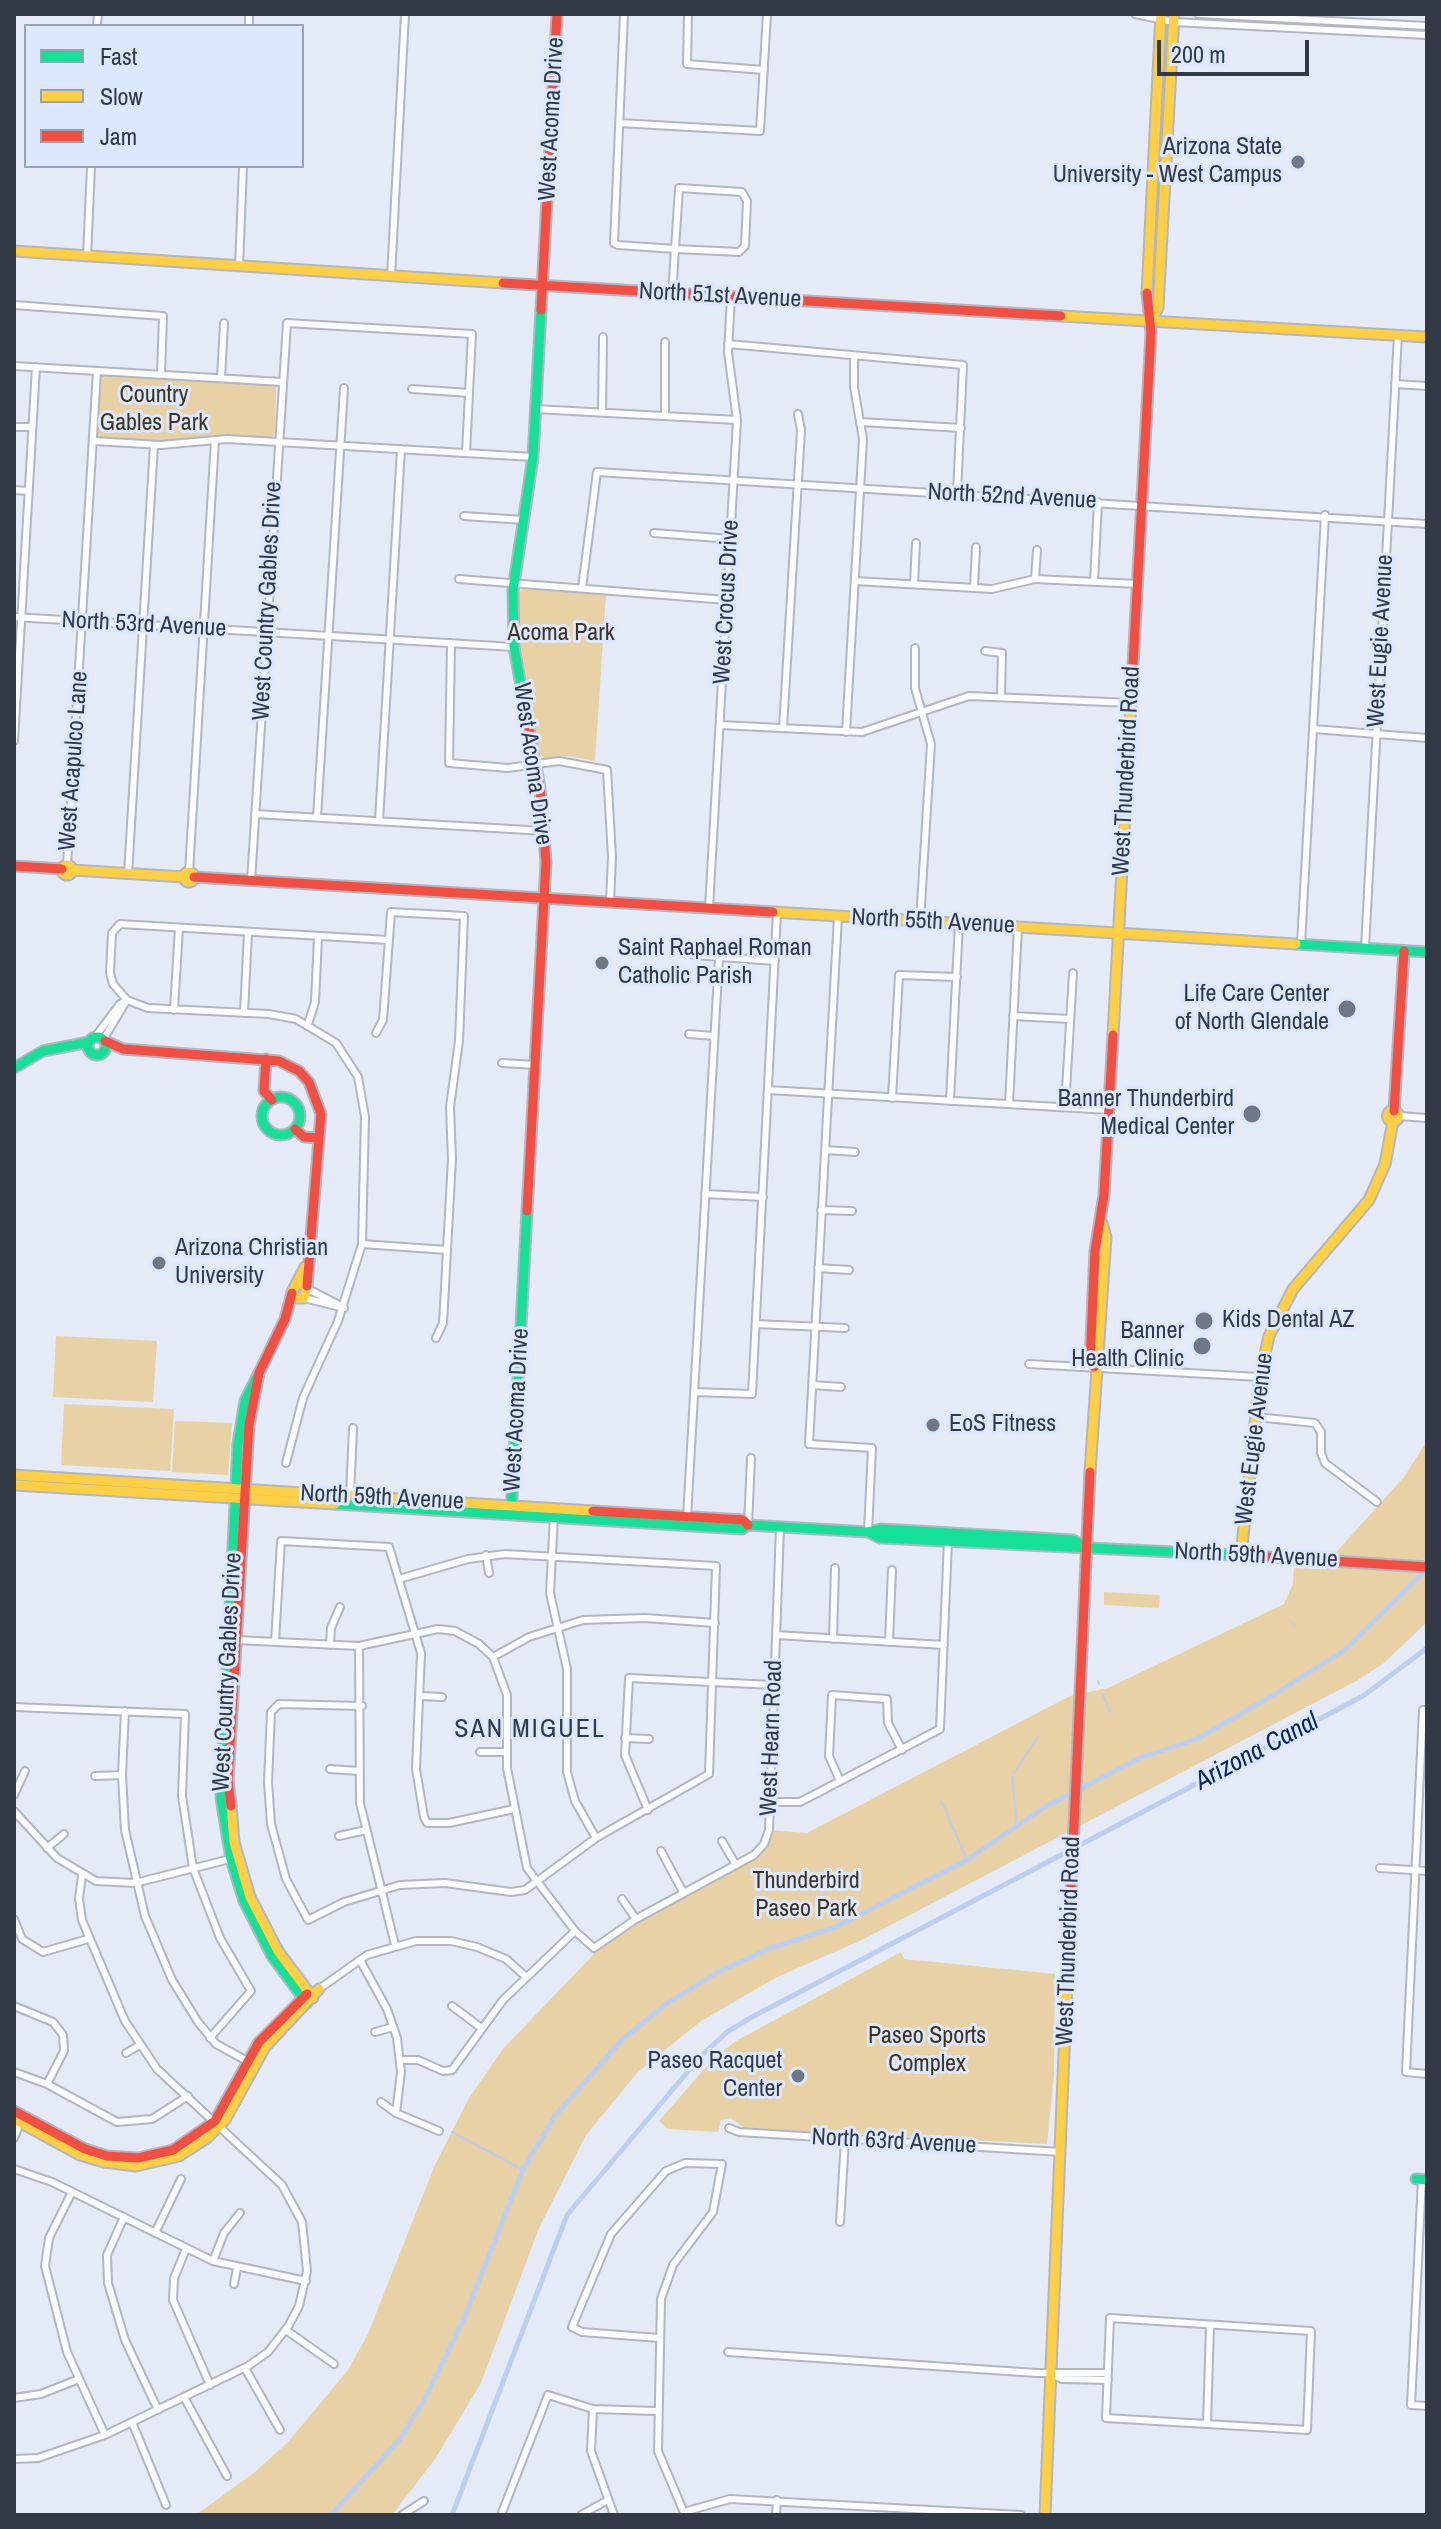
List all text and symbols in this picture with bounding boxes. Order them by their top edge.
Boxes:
legend [24,24,304,168]
scale bar [1161,24,1313,74]
street label: West Acoma Drive [533,37,571,201]
text: 200 m [1171,38,1226,70]
text: Fast [100,40,137,72]
text: Slow [100,80,143,112]
text: Jam [100,120,137,152]
place label: Arizona State University - West Campus [1053,134,1282,190]
marker: Arizona State University - West Campus [1289,153,1307,171]
street label: North 51st Avenue [638,277,802,315]
park label: Country Gables Park [100,382,208,438]
street label: North 52nd Avenue [927,478,1097,516]
street label: West Country Gables Drive [247,481,289,721]
street label: West Crocus Drive [708,519,746,685]
street label: West Eugie Avenue [1362,554,1400,728]
street label: North 53rd Avenue [61,606,227,644]
park label: Acoma Park [507,620,615,648]
street label: West Thunderbird Road [1107,666,1147,876]
street label: West Acapulco Lane [53,670,95,852]
street label: West Acoma Drive [506,681,558,847]
street label: North 55th Avenue [850,903,1016,941]
place label: Saint Raphael Roman Catholic Parish [618,935,812,991]
marker: Saint Raphael Roman Catholic Parish [593,954,611,972]
place label: Life Care Center of North Glendale [1175,981,1329,1037]
marker: Life Care Center of North Glendale [1336,998,1358,1020]
place label: Banner Thunderbird Medical Center [1058,1086,1234,1142]
marker: Banner Thunderbird Medical Center [1241,1103,1263,1125]
place label: Arizona Christian University [175,1235,328,1291]
marker: Arizona Christian University [150,1254,168,1272]
place label: Kids Dental AZ [1222,1307,1354,1335]
marker: Kids Dental AZ [1193,1310,1215,1332]
place label: Banner Health Clinic [1071,1318,1184,1374]
street label: West Acoma Drive [498,1328,536,1492]
marker: Banner Health Clinic [1191,1335,1213,1357]
street label: West Eugie Avenue [1230,1351,1280,1527]
place label: EoS Fitness [949,1411,1056,1439]
marker: EoS Fitness [924,1416,942,1434]
street label: North 59th Avenue [299,1479,465,1517]
street label: North 59th Avenue [1173,1537,1339,1575]
street label: West Country Gables Drive [207,1552,249,1792]
street label: West Hearn Road [755,1660,789,1816]
water label: Arizona Canal [1190,1707,1324,1797]
district label: SAN MIGUEL [454,1714,606,1746]
street label: West Thunderbird Road [1051,1836,1087,2046]
park label: Thunderbird Paseo Park [752,1868,860,1924]
park label: Paseo Sports Complex [868,2023,986,2079]
place label: Paseo Racquet Center [647,2048,782,2104]
marker: Paseo Racquet Center [789,2067,807,2085]
street label: North 63rd Avenue [811,2123,977,2161]

